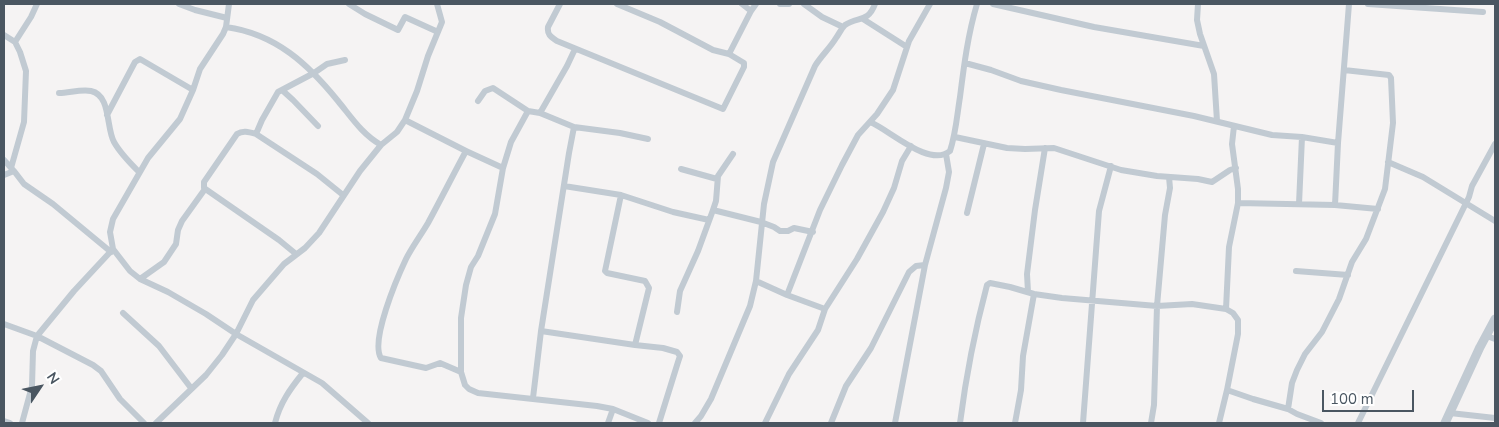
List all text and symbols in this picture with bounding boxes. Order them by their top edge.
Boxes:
north arrow [15,362,65,412]
text: N [42,369,64,388]
scale bar [1324,380,1416,412]
text: 100 m [1330,389,1374,409]

